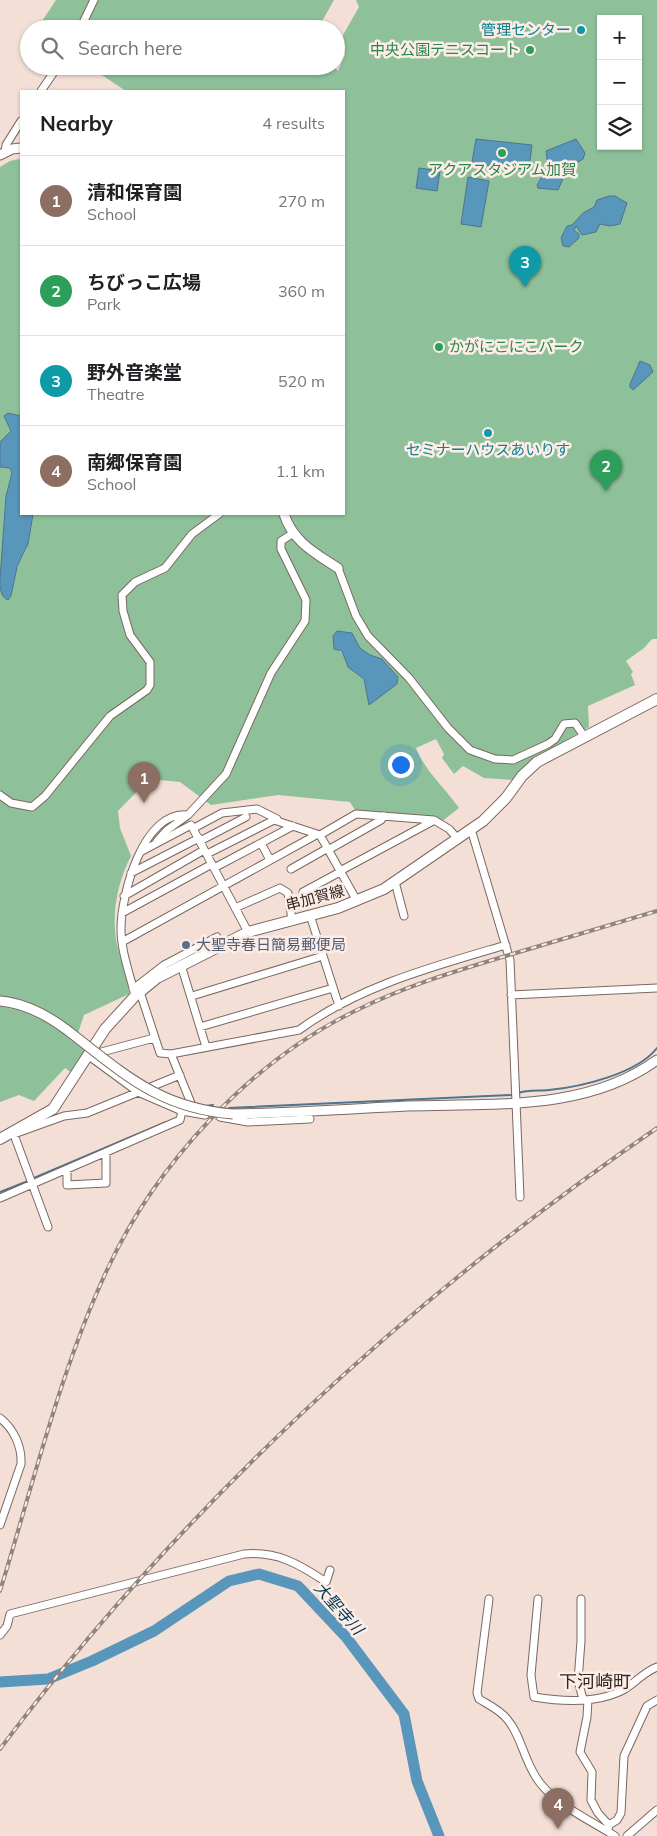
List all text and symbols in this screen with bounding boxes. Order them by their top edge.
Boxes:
map controls [597,15,642,150]
button: + [597,15,642,60]
search box [20,20,345,75]
place label: 管理センター [481,20,571,39]
marker: 管理センター [575,24,587,36]
icon: search [38,34,66,62]
text: Search here [78,36,182,60]
place label: 中央公園テニスコート [370,40,520,59]
marker: 中央公園テニスコート [524,44,536,56]
button: − [597,60,642,105]
button: layers [597,105,642,150]
text: Nearby [40,110,113,136]
text: 4 results [262,113,325,133]
marker: アクアスタジアム加賀 [496,147,508,159]
place label: アクアスタジアム加賀 [428,160,576,179]
text: 清和保育園 [87,180,182,204]
text: 1 [51,191,61,211]
text: 270 m [278,191,325,211]
text: School [87,204,136,224]
pin: 3 [509,246,541,287]
text: ちびっこ広場 [87,270,201,294]
text: 2 [51,281,61,301]
text: 360 m [278,281,325,301]
text: Park [87,294,121,314]
place label: かがにこにこパーク [449,337,583,356]
marker: かがにこにこパーク [433,341,445,353]
text: 野外音楽堂 [87,360,182,384]
text: 3 [51,371,61,391]
text: 520 m [278,371,325,391]
text: Theatre [87,384,144,404]
marker: セミナーハウスあいりす [482,427,494,439]
place label: セミナーハウスあいりす [406,440,570,459]
text: 南郷保育園 [87,450,182,474]
pin: 2 [590,450,622,491]
text: 4 [51,461,61,481]
text: 1.1 km [276,461,325,481]
text: School [87,474,136,494]
your location [388,752,414,778]
pin: 1 [128,762,160,803]
street label: 串加賀線 [283,881,346,914]
place label: 大聖寺春日簡易郵便局 [196,935,346,954]
marker: 大聖寺春日簡易郵便局 [180,939,192,951]
water label: 大聖寺川 [310,1578,369,1640]
district label: 下河崎町 [559,1670,631,1693]
pin: 4 [542,1788,574,1829]

